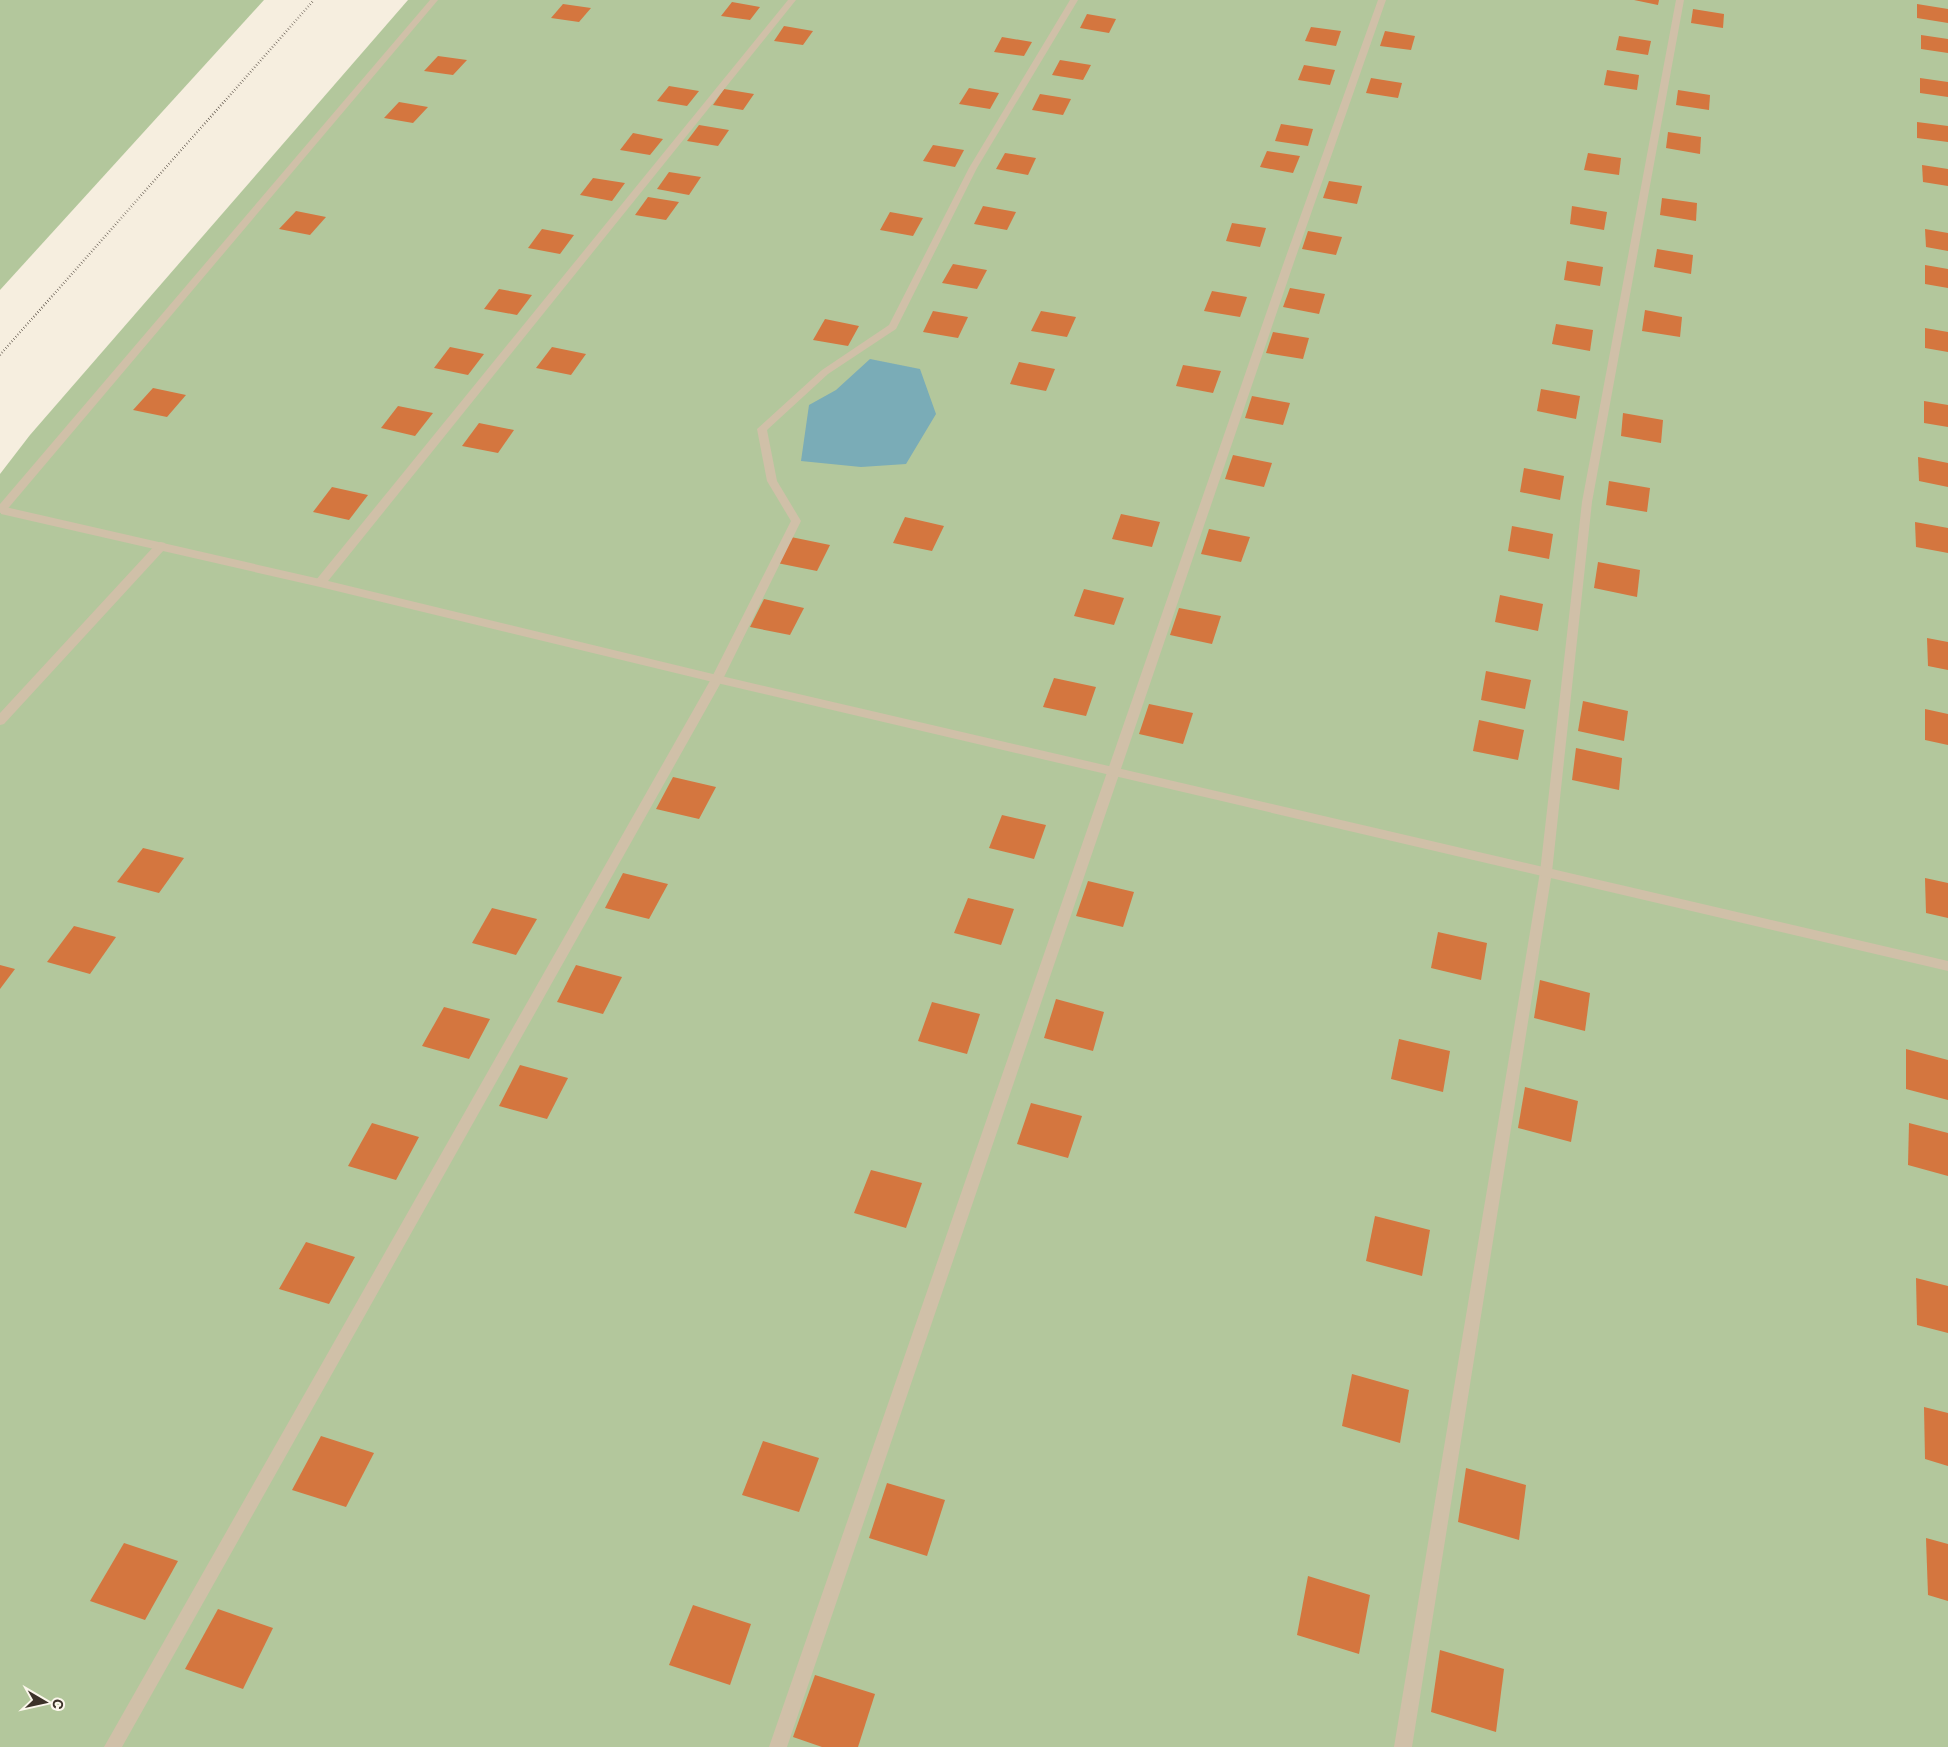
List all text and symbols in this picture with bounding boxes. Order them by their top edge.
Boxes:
north arrow [20,1677,70,1727]
text: С [49,1698,68,1711]

